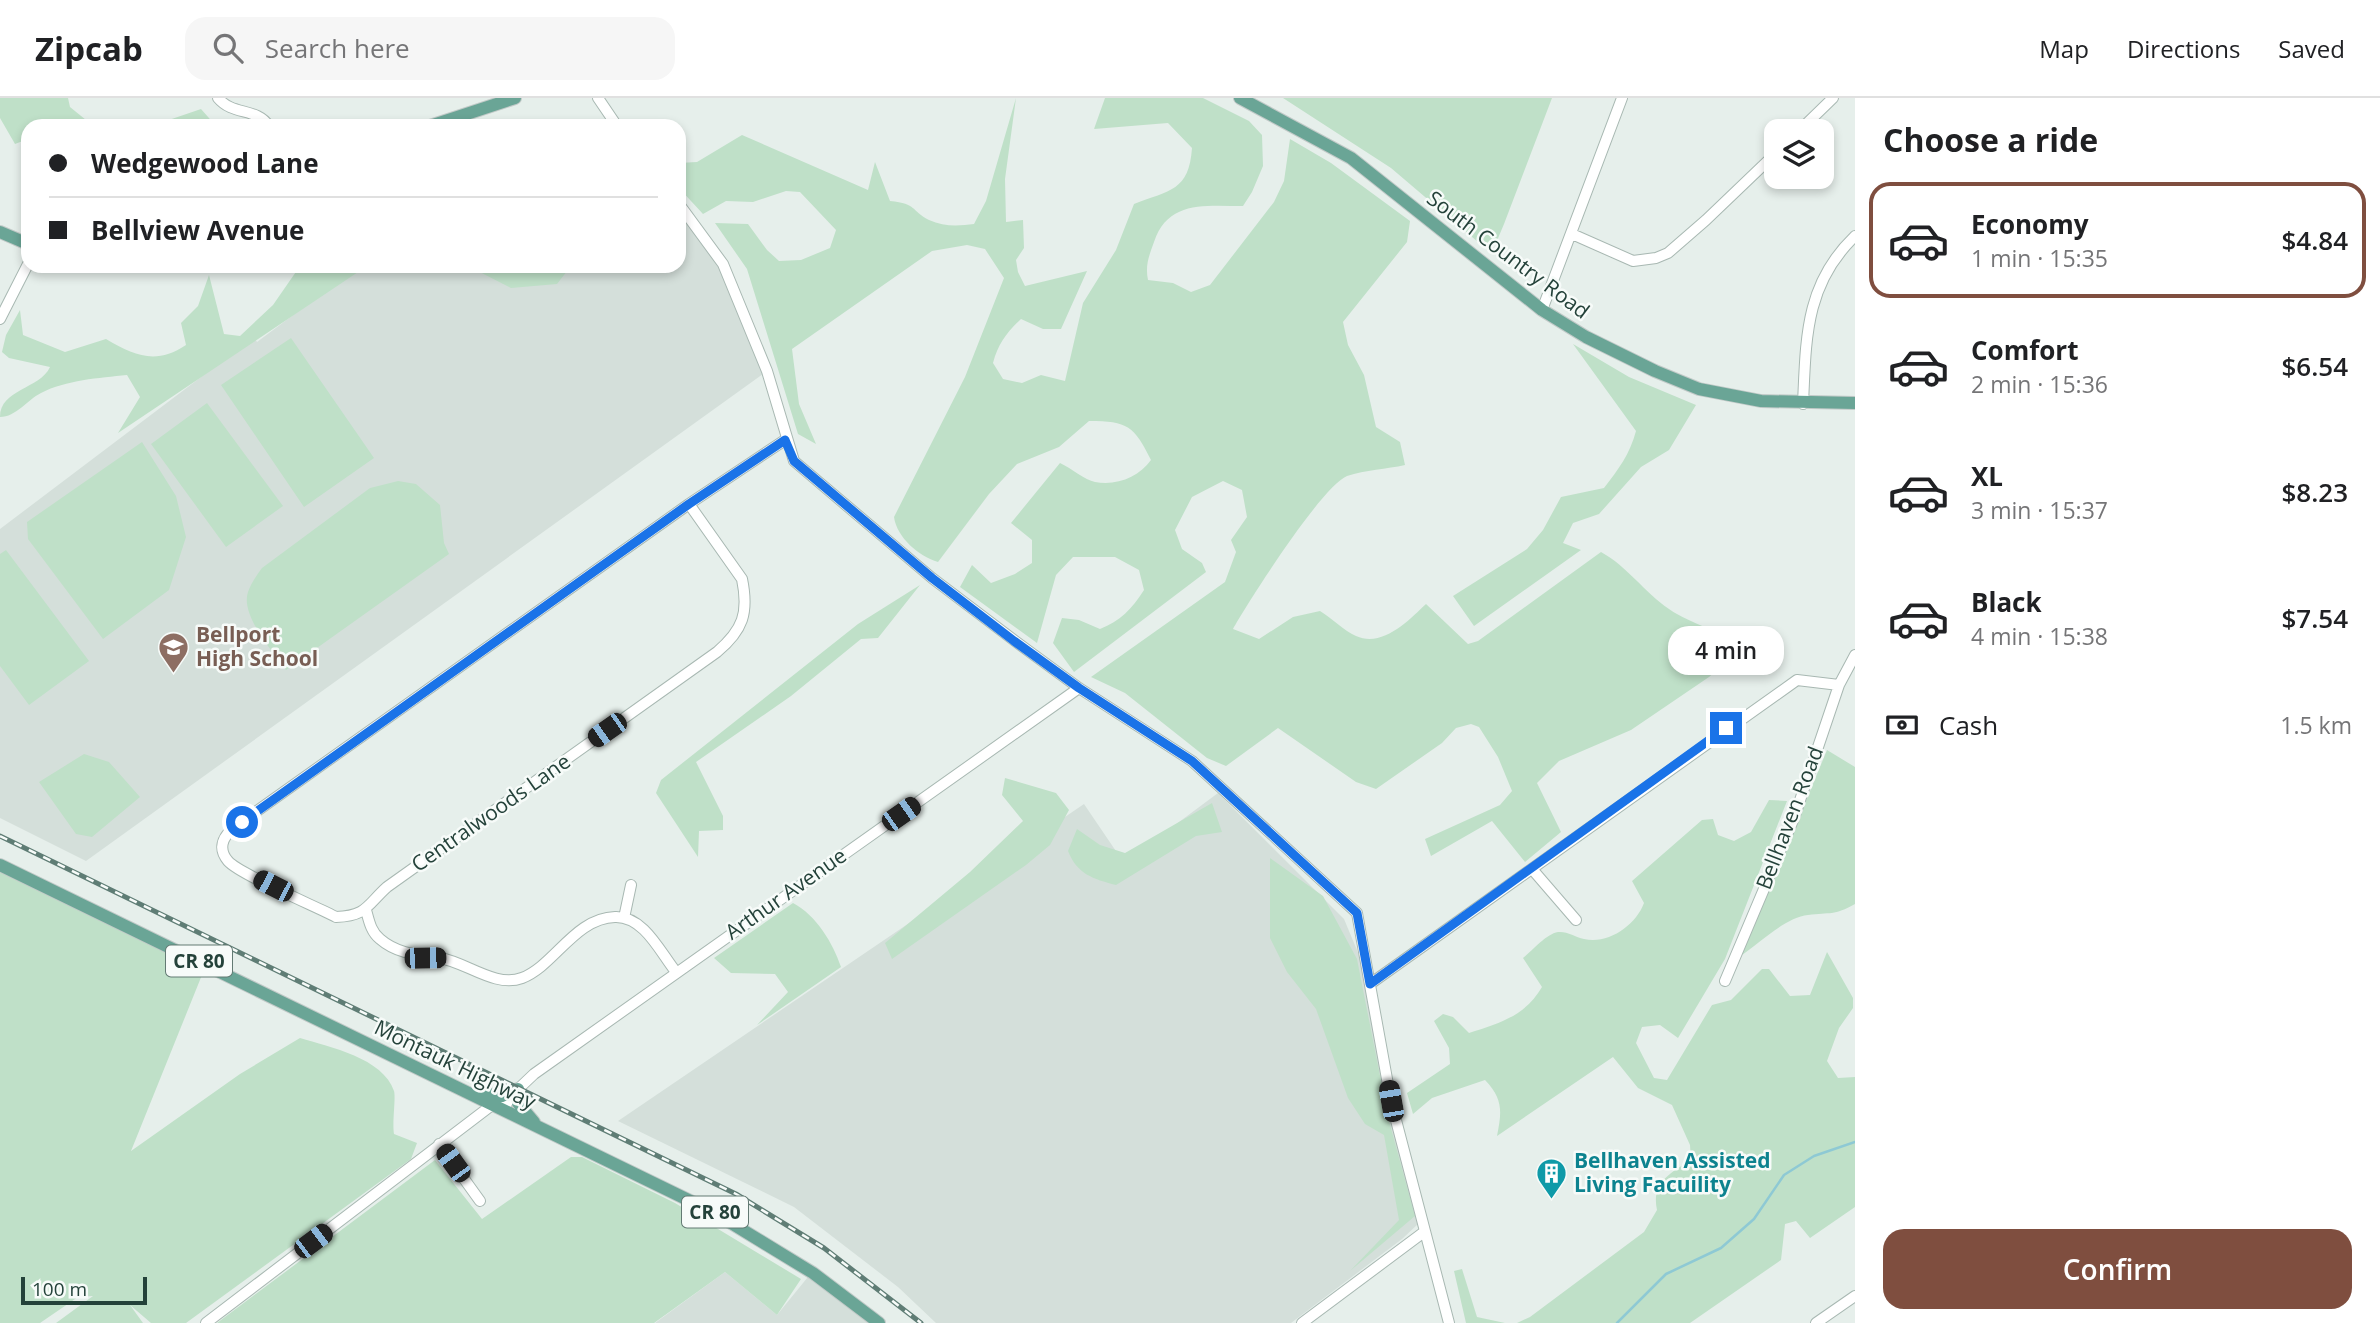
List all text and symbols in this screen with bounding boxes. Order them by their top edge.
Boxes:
search box [185,17,675,80]
text: Zipcab [35,26,143,71]
icon: search [209,29,247,67]
text: Search here [265,30,410,66]
text: Map [2039,32,2089,65]
text: Directions [2127,32,2240,65]
text: Saved [2278,32,2345,65]
text: Choose a ride [1883,118,2098,161]
map controls [1764,119,1834,189]
button: layers [1764,119,1834,189]
text: Wedgewood Lane [91,145,319,181]
street label: South Country Road [1422,184,1596,325]
text: Economy [1971,206,2089,242]
icon: car [1887,209,1950,272]
text: Bellview Avenue [91,212,304,248]
text: $4.84 [2281,222,2348,258]
text: 1 min · 15:35 [1971,242,2108,274]
text: Comfort [1971,332,2078,368]
icon: car [1887,335,1950,398]
text: $6.54 [2281,348,2348,384]
text: 2 min · 15:36 [1971,368,2108,400]
text: XL [1971,458,2003,494]
icon: car [1887,461,1950,524]
text: $8.23 [2281,474,2348,510]
text: 3 min · 15:37 [1971,494,2108,526]
text: Black [1971,584,2042,620]
icon: car [1887,587,1950,650]
text: $7.54 [2281,600,2348,636]
place label: Bellport High School [196,620,318,672]
text: 4 min · 15:38 [1971,620,2108,652]
callout: 4 min [1668,626,1784,676]
school or university icon: Bellport High School [156,630,190,674]
text: 4 min [1695,634,1757,666]
icon: cash [1883,706,1921,744]
text: Cash [1939,707,1998,743]
car [584,709,631,751]
text: 1.5 km [2280,709,2352,741]
route end [1710,712,1742,744]
street label: Bellhaven Road [1749,742,1829,893]
street label: Centralwoods Lane [405,747,575,878]
car [878,793,925,835]
route start [226,806,258,838]
street label: Arthur Avenue [719,841,852,945]
car [250,867,297,905]
road number: CR 80 [166,946,232,976]
car [404,947,447,969]
street label: Montauk Highway [370,1013,541,1116]
car [1378,1078,1405,1124]
car [433,1140,474,1186]
place label: Bellhaven Assisted Living Facuility [1574,1146,1770,1198]
building icon: Bellhaven Assisted Living Facuility [1534,1156,1568,1200]
road number: CR 80 [682,1196,748,1228]
car [290,1220,337,1262]
button: Confirm [1883,1229,2352,1309]
scale bar [21,1274,147,1306]
text: 100 m [32,1276,87,1302]

